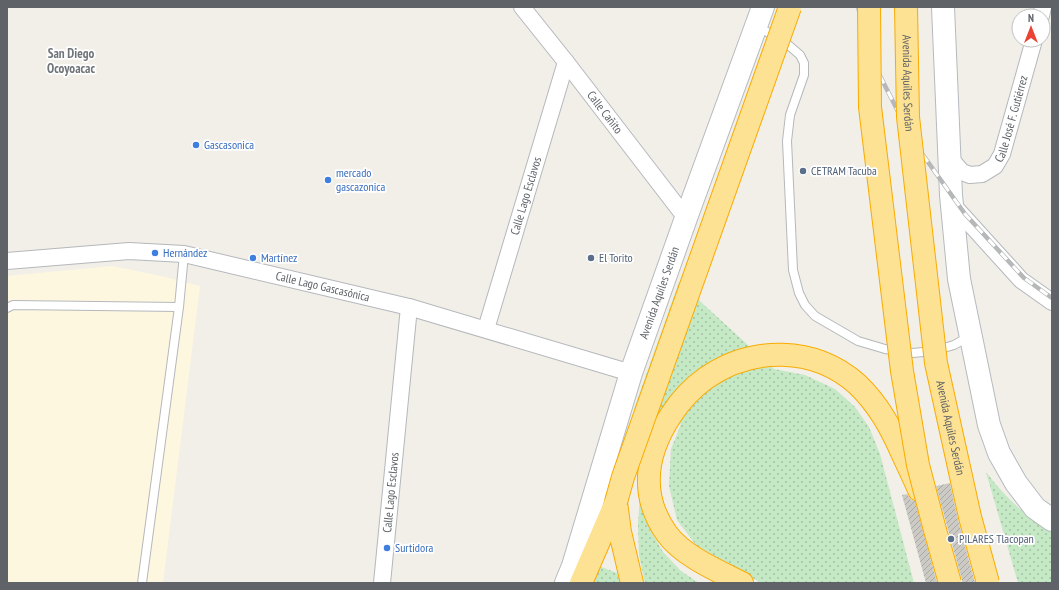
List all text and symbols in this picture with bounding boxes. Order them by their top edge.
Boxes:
north arrow [1011,8,1051,48]
text: N [1028,11,1034,25]
street label: Avenida Aquiles Serdán [900,34,918,132]
district label: San Diego Ocoyoacac [47,45,95,77]
street label: Calle José F. Gutiérrez [991,74,1031,165]
street label: Calle Cañito [584,88,626,136]
place label: Gascasonica [204,137,254,152]
marker: Gascasonica [191,140,201,150]
street label: Calle Lago Esclavos [507,155,544,237]
place label: CETRAM Tacuba [811,163,877,178]
place label: mercado gascazonica [336,165,386,194]
marker: CETRAM Tacuba [798,166,808,176]
marker: mercado gascazonica [323,175,333,185]
place label: Hernández [163,245,207,260]
street label: Avenida Aquiles Serdán [636,245,682,341]
marker: Hernández [150,248,160,258]
place label: Martínez [261,250,297,265]
place label: El Torito [599,250,633,265]
marker: Martínez [248,253,258,263]
marker: El Torito [586,253,596,263]
street label: Calle Lago Gascasónica [274,268,371,305]
street label: Avenida Aquiles Serdán [933,379,969,477]
street label: Calle Lago Esclavos [379,451,402,533]
place label: PILARES Tlacopan [959,531,1034,546]
marker: PILARES Tlacopan [946,534,956,544]
place label: Surtidora [395,540,433,555]
marker: Surtidora [382,543,392,553]

